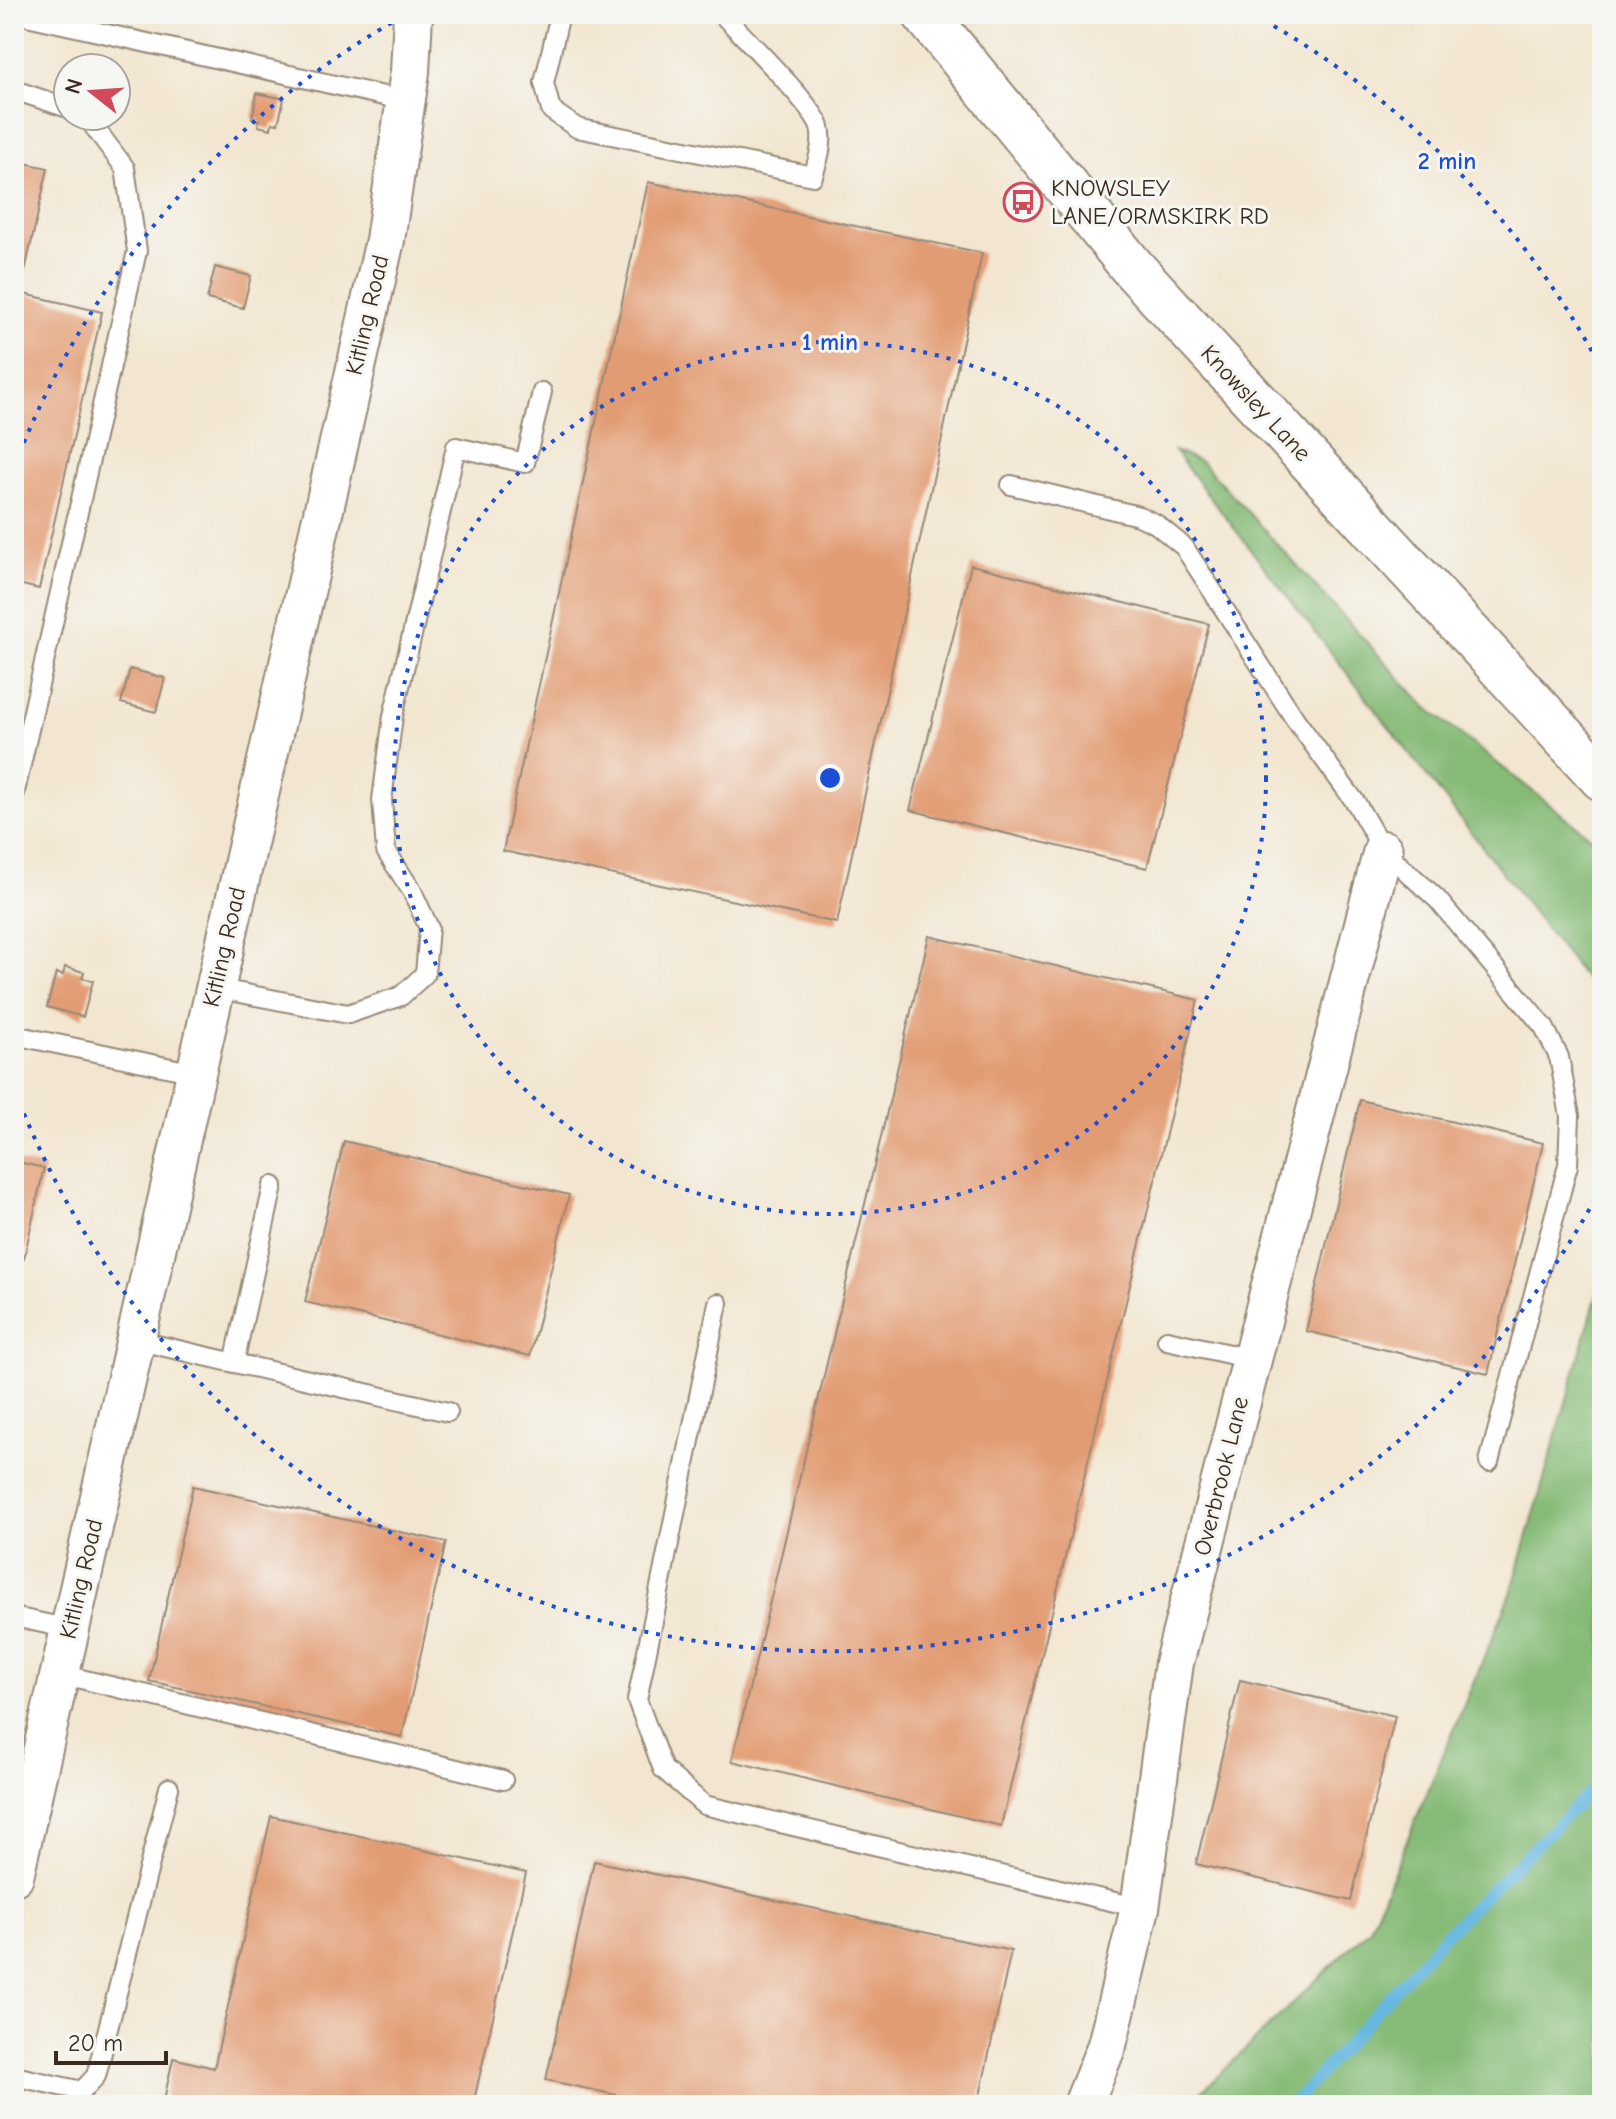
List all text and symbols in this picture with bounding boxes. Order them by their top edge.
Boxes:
north arrow [52,52,132,132]
text: N [59,76,88,97]
text: 2 min [1418,147,1476,175]
place label: KNOWSLEY LANE/ORMSKIRK RD [1051,174,1269,230]
bus stop icon: KNOWSLEY LANE/ORMSKIRK RD [1002,181,1044,223]
street label: Kitling Road [340,252,394,378]
text: 1 min [802,328,858,356]
street label: Knowsley Lane [1195,339,1317,467]
centre of rings [816,764,844,792]
street label: Kitling Road [197,884,251,1010]
street label: Overbrook Lane [1188,1394,1254,1558]
street label: Kitling Road [54,1516,108,1642]
scale bar [56,2015,166,2065]
text: 20 m [68,2029,123,2057]

